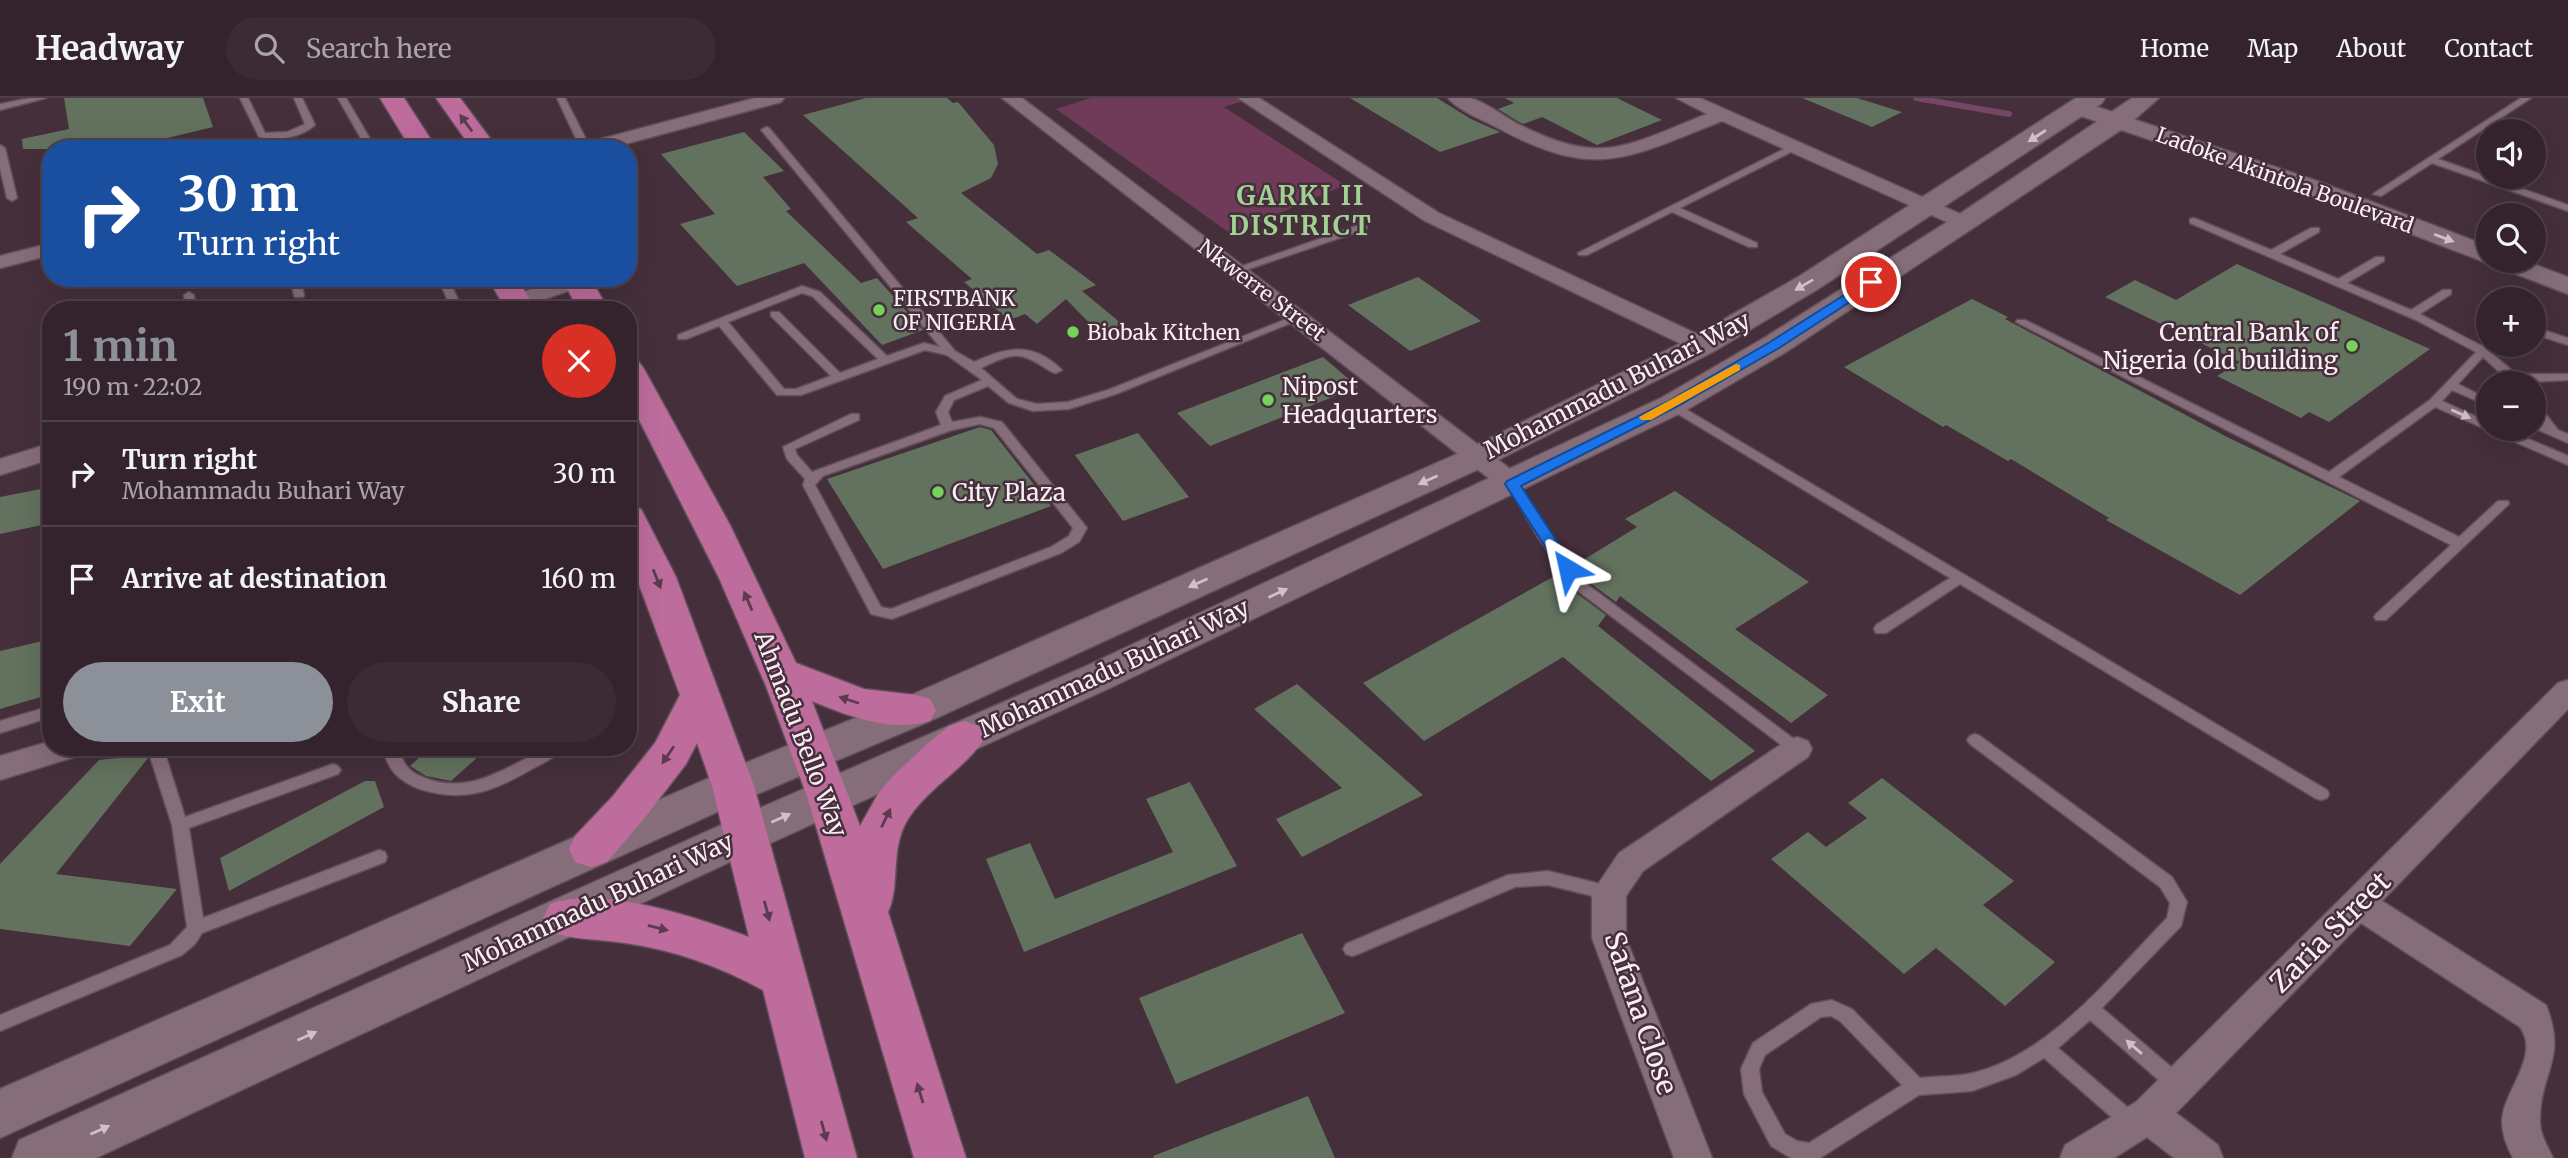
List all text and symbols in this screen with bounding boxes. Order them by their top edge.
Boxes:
search box [226,17,716,80]
text: Headway [35,28,184,69]
icon: search [250,29,288,67]
text: Search here [306,32,452,65]
text: Home [2140,33,2209,64]
text: Map [2247,33,2298,64]
text: About [2336,33,2406,64]
text: Contact [2444,33,2533,64]
one-way arrow [460,114,474,132]
map controls [2476,119,2546,441]
button: sound [2476,119,2546,189]
street label: Ladoke Akintola Boulevard [2153,121,2418,239]
one-way arrow [2027,129,2046,142]
text: 30 m [178,163,299,224]
icon: right [63,168,154,259]
district label: GARKI II DISTRICT [1229,179,1373,242]
button: search [2476,203,2546,273]
text: Turn right [178,224,340,264]
street label: Nkwerre Street [1193,233,1331,347]
one-way arrow [2434,233,2455,244]
pin [1841,252,1901,312]
icon: arrive [1852,263,1890,301]
one-way arrow [1794,279,1813,291]
place label: FIRSTBANK OF NIGERIA [893,285,1016,336]
button: + [2476,287,2546,357]
marker: FIRSTBANK OF NIGERIA [871,302,887,318]
street label: Mohammadu Buhari Way [1479,304,1755,466]
place label: Central Bank of Nigeria (old building [2103,317,2339,376]
place label: Biobak Kitchen [1087,319,1241,346]
text: 1 min [63,320,177,372]
button: close [542,324,616,398]
marker: Biobak Kitchen [1065,324,1081,340]
marker: Central Bank of Nigeria (old building [2344,338,2360,354]
place label: Nipost Headquarters [1282,371,1438,430]
button: − [2476,371,2546,441]
text: 190 m · 22:02 [63,372,202,401]
marker: Nipost Headquarters [1260,392,1276,408]
one-way arrow [2451,408,2471,420]
text: Turn right [122,443,257,476]
icon: right [63,455,101,493]
text: 30 m [553,457,616,490]
one-way arrow [1418,474,1438,486]
text: Mohammadu Buhari Way [122,476,405,505]
place label: City Plaza [952,477,1066,508]
marker: City Plaza [930,484,946,500]
position arrow [1531,532,1605,606]
icon: arrive [63,560,101,598]
text: Arrive at destination [122,562,387,595]
text: 160 m [541,562,616,595]
one-way arrow [651,569,662,590]
one-way arrow [1188,577,1208,589]
one-way arrow [1268,587,1289,598]
one-way arrow [742,590,753,611]
street label: Mohammadu Buhari Way [974,592,1254,744]
street label: Ahmadu Bello Way [747,626,855,841]
button: Exit [63,662,333,742]
button: Share [347,662,616,742]
one-way arrow [838,695,859,705]
one-way arrow [662,746,675,765]
one-way arrow [880,808,892,828]
one-way arrow [771,812,791,824]
street label: Mohammadu Buhari Way [458,826,738,978]
street label: Zaria Street [2262,864,2398,1000]
one-way arrow [762,901,772,922]
one-way arrow [647,923,669,934]
street label: Safana Close [1596,927,1686,1099]
one-way arrow [297,1030,317,1042]
one-way arrow [2125,1039,2143,1055]
one-way arrow [914,1082,924,1103]
one-way arrow [819,1120,830,1142]
one-way arrow [90,1124,110,1136]

